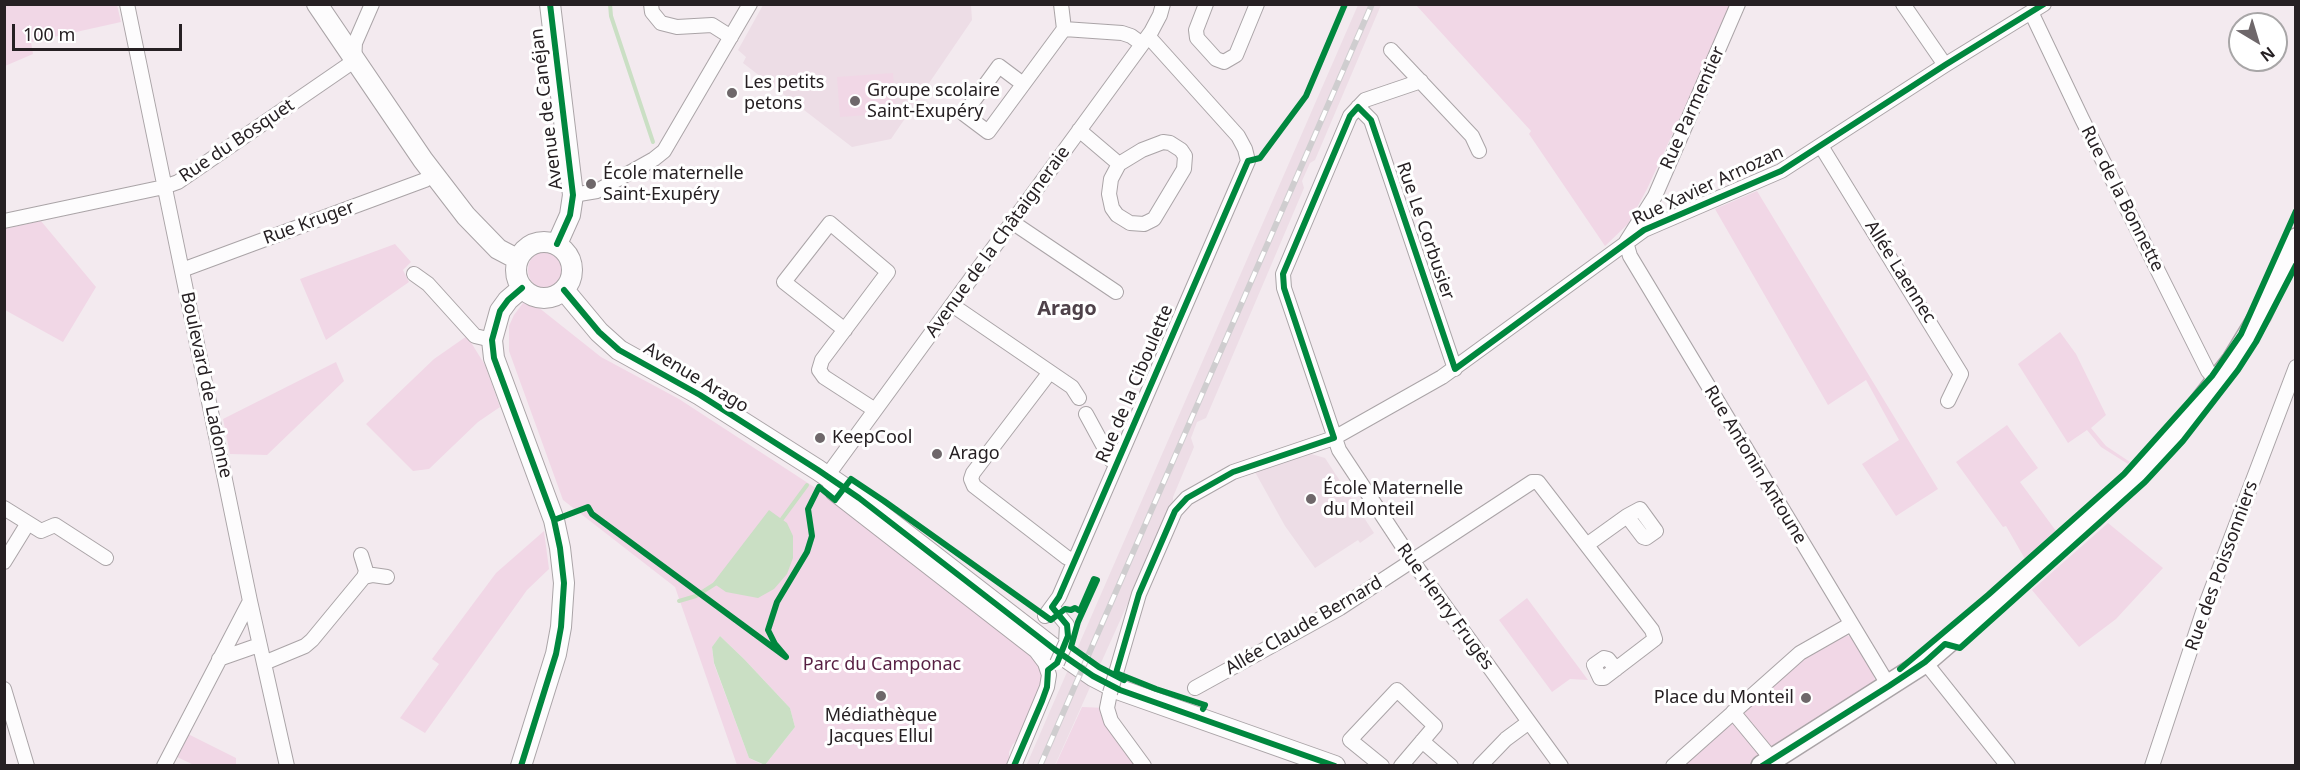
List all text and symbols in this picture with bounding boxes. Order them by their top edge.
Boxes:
scale bar [15,12,184,50]
north arrow [2228,12,2288,72]
text: 100 m [23,22,75,46]
street label: Avenue de Canéjan [526,27,568,191]
text: N [2256,42,2280,67]
street label: Rue Parmentier [1656,43,1730,173]
place label: Les petits petons [744,72,824,115]
place label: Groupe scolaire Saint-Exupéry [867,80,1000,122]
marker: Les petits petons [725,86,739,100]
marker: Groupe scolaire Saint-Exupéry [848,94,862,108]
street label: Rue du Bosquet [175,95,299,187]
street label: Rue de la Bonnette [2076,123,2168,275]
street label: Rue Xavier Arnozan [1629,141,1787,231]
street label: Avenue de la Châtaigneraie [921,142,1075,342]
street label: Rue Le Corbusier [1391,159,1459,303]
place label: École maternelle Saint-Exupéry [603,163,744,206]
marker: École maternelle Saint-Exupéry [584,177,598,191]
street label: Rue Kruger [260,197,358,249]
street label: Allée Laennec [1860,217,1940,327]
street label: Boulevard de Ladonne [176,290,236,480]
district label: Arago [1037,297,1097,321]
street label: Rue de la Ciboulette [1092,302,1178,466]
street label: Avenue Arago [640,338,752,418]
street label: Rue Antonin Antoune [1699,382,1811,548]
place label: KeepCool [832,427,912,449]
marker: KeepCool [813,431,827,445]
place label: Arago [949,443,1000,465]
marker: Arago [930,447,944,461]
place label: École Maternelle du Monteil [1323,478,1463,520]
street label: Rue des Poissonniers [2181,478,2263,654]
marker: École Maternelle du Monteil [1304,492,1318,506]
street label: Rue Henry Frugès [1392,540,1498,674]
street label: Allée Claude Bernard [1222,572,1386,680]
park label: Parc du Camponac [803,654,961,676]
place label: Place du Monteil [1654,687,1794,709]
marker: Médiathèque Jacques Ellul [874,689,888,703]
marker: Place du Monteil [1799,691,1813,705]
place label: Médiathèque Jacques Ellul [825,705,937,748]

